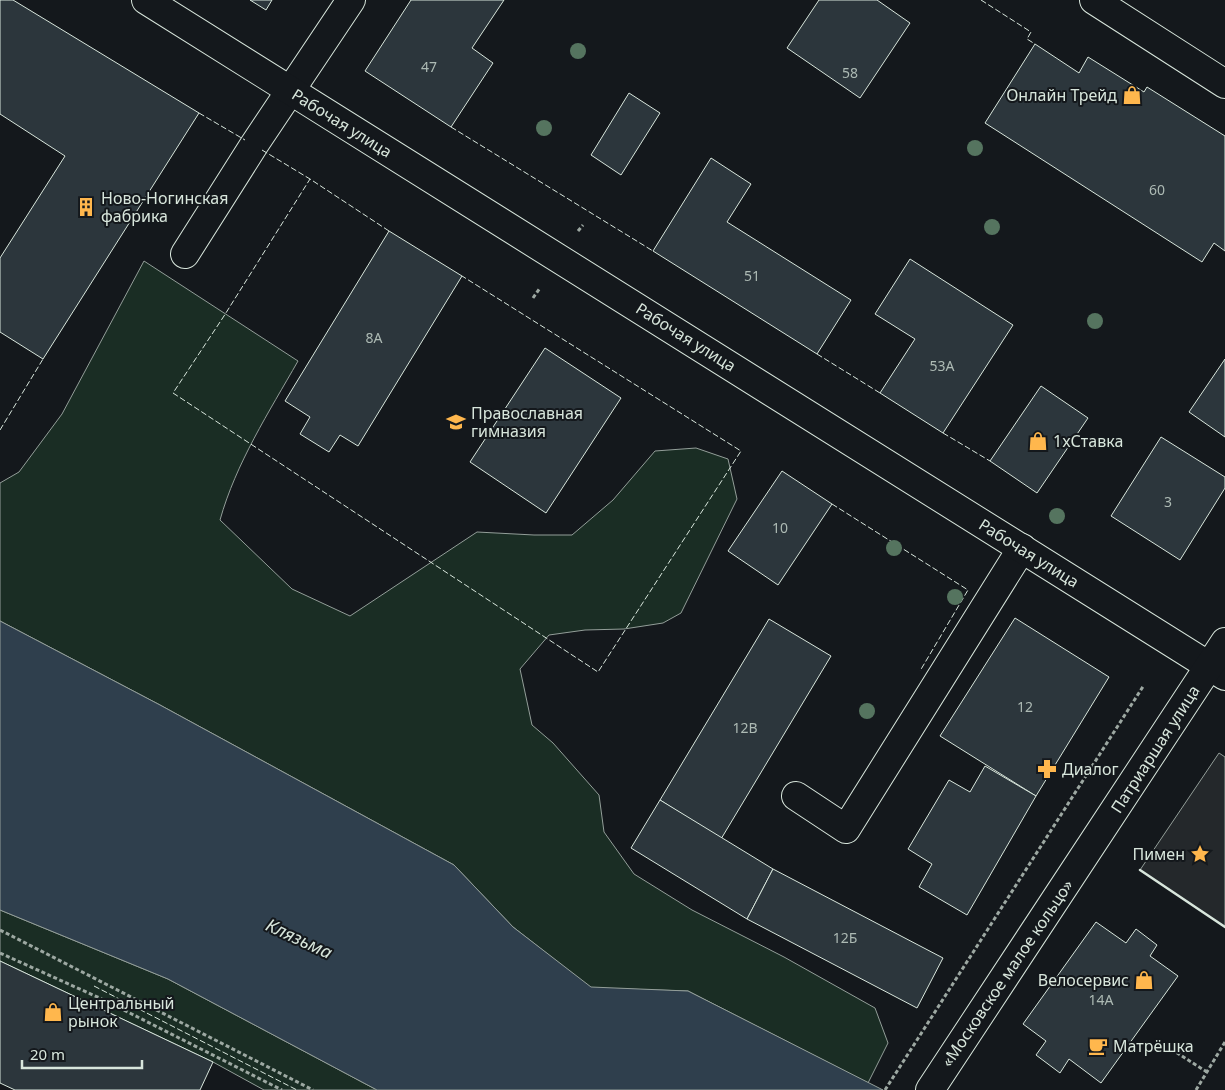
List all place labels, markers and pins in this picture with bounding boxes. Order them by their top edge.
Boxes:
place label: Онлайн Трейд [1006,84,1117,106]
shop icon: Онлайн Трейд [1121,84,1143,106]
place label: Ново-Ногинская фабрика [101,187,228,227]
building icon: Ново-Ногинская фабрика [75,196,97,218]
place label: Православная гимназия [471,402,583,442]
school or university icon: Православная гимназия [445,411,467,433]
shop icon: 1xСтавка [1027,430,1049,452]
place label: 1xСтавка [1053,430,1123,452]
pharmacy icon: Диалог [1036,758,1058,780]
place label: Диалог [1062,758,1118,780]
place label: Пимен [1132,843,1185,865]
place icon: Пимен [1189,843,1211,865]
place label: Велосервис [1038,969,1129,991]
shop icon: Велосервис [1133,969,1155,991]
place label: Центральный рынок [68,992,175,1032]
shop icon: Центральный рынок [42,1001,64,1023]
cafe icon: Матрёшка [1087,1035,1109,1057]
place label: Матрёшка [1113,1035,1194,1057]

